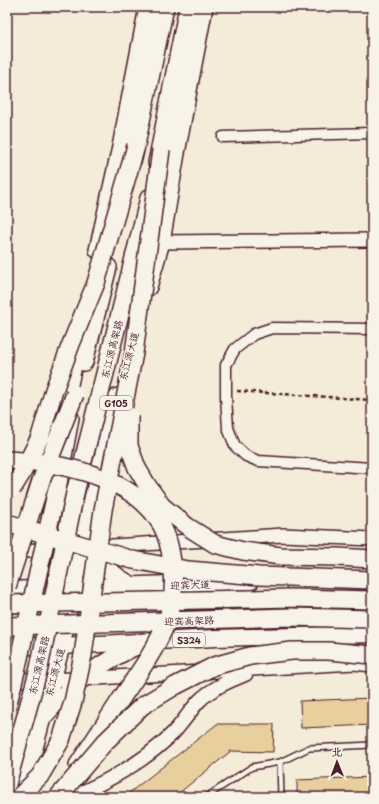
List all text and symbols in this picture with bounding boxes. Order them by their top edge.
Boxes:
street label: 东江源高架路 [96,318,126,380]
street label: 东江源大道 [114,330,142,382]
road number: G105 [100,396,132,410]
street label: 迎宾大道 [170,576,210,592]
street label: 迎宾高架路 [164,612,214,628]
road number: S324 [173,633,205,647]
street label: 东江源高架路 [24,634,52,696]
street label: 东江源大道 [40,646,68,698]
north arrow [317,742,357,782]
text: 北 [331,743,342,760]

